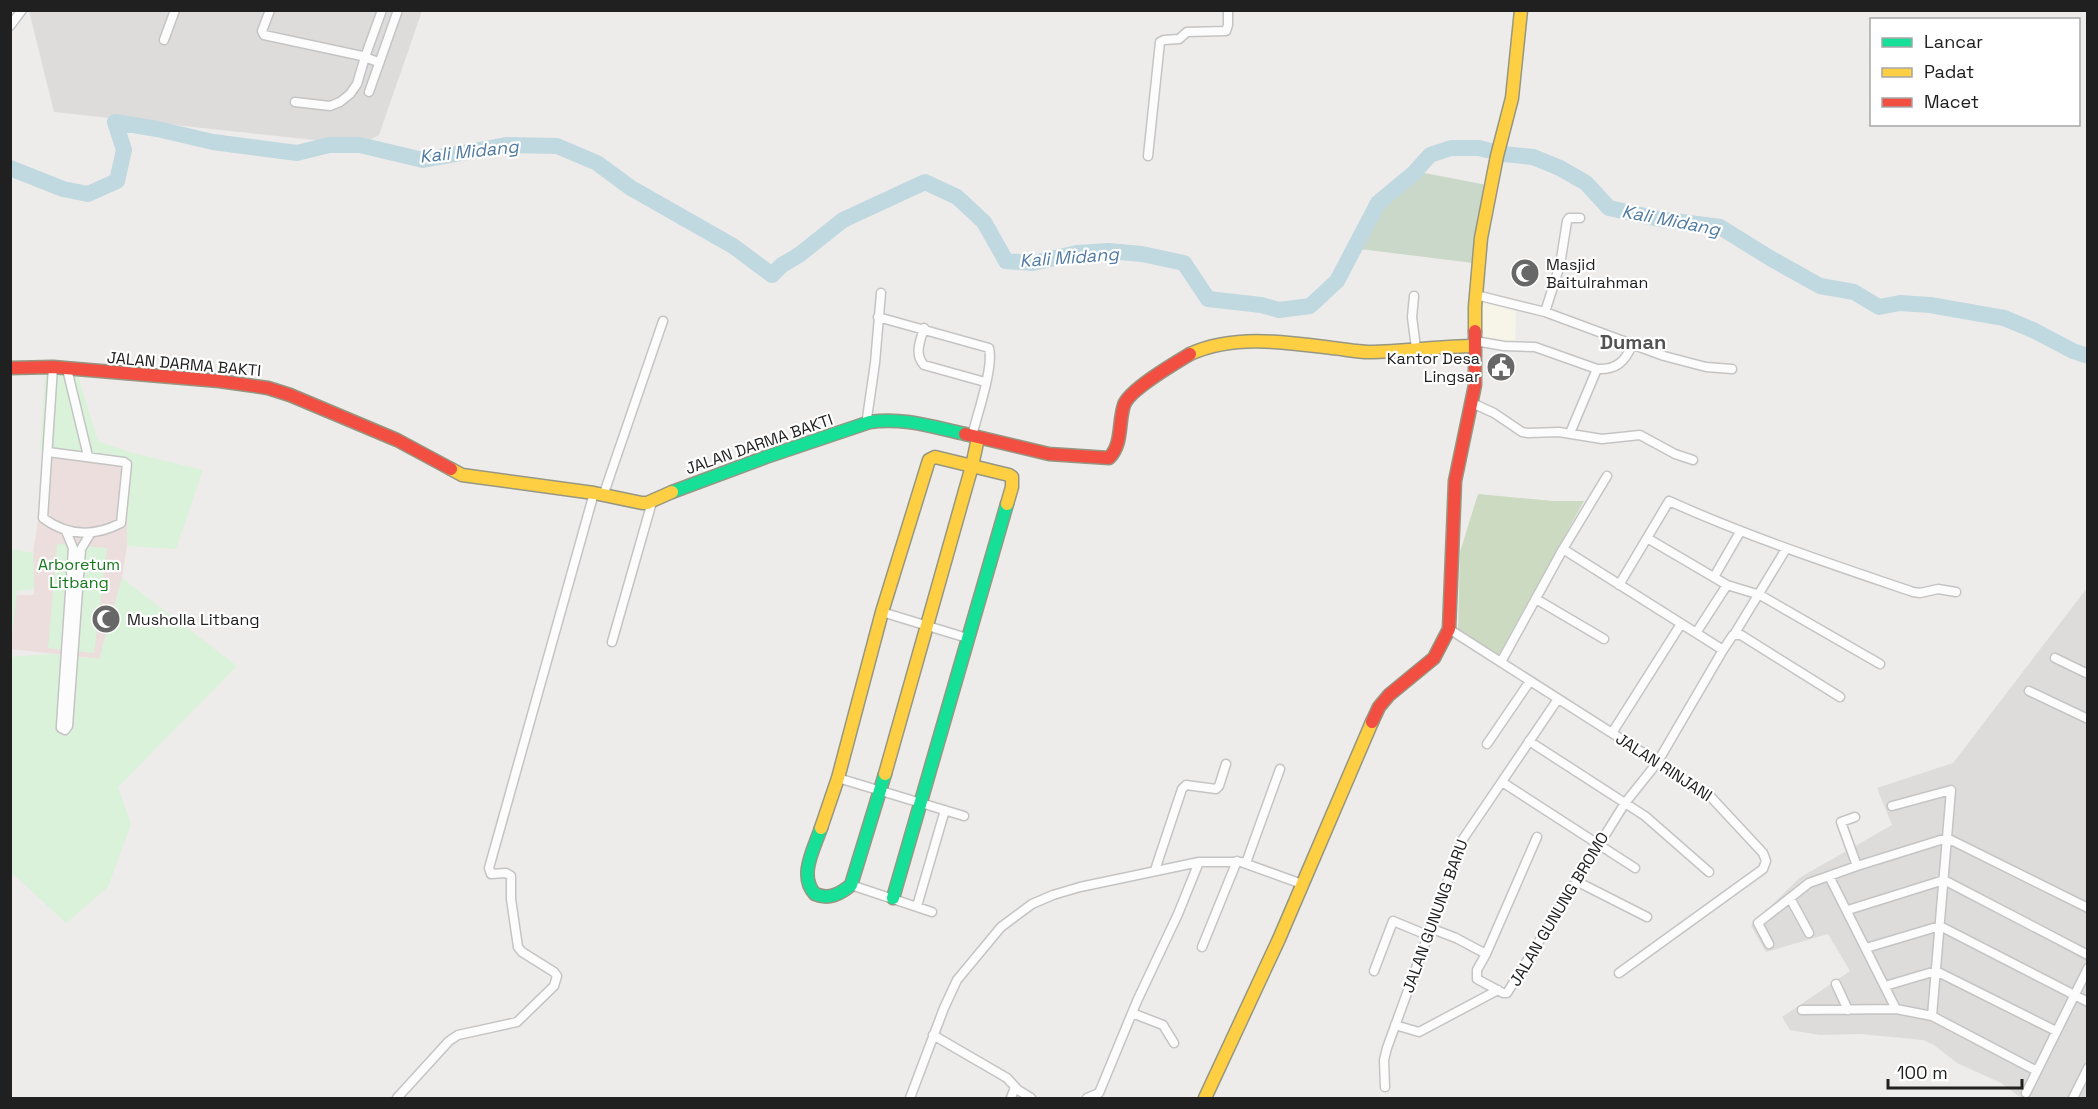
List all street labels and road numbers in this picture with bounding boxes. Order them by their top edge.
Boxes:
street label: JALAN DARMA BAKTI [106,347,262,381]
street label: JALAN DARMA BAKTI [682,409,836,479]
street label: JALAN RINJANI [1612,728,1716,806]
street label: JALAN GUNUNG BROMO [1505,828,1613,990]
street label: JALAN GUNUNG BARU [1397,836,1473,996]

